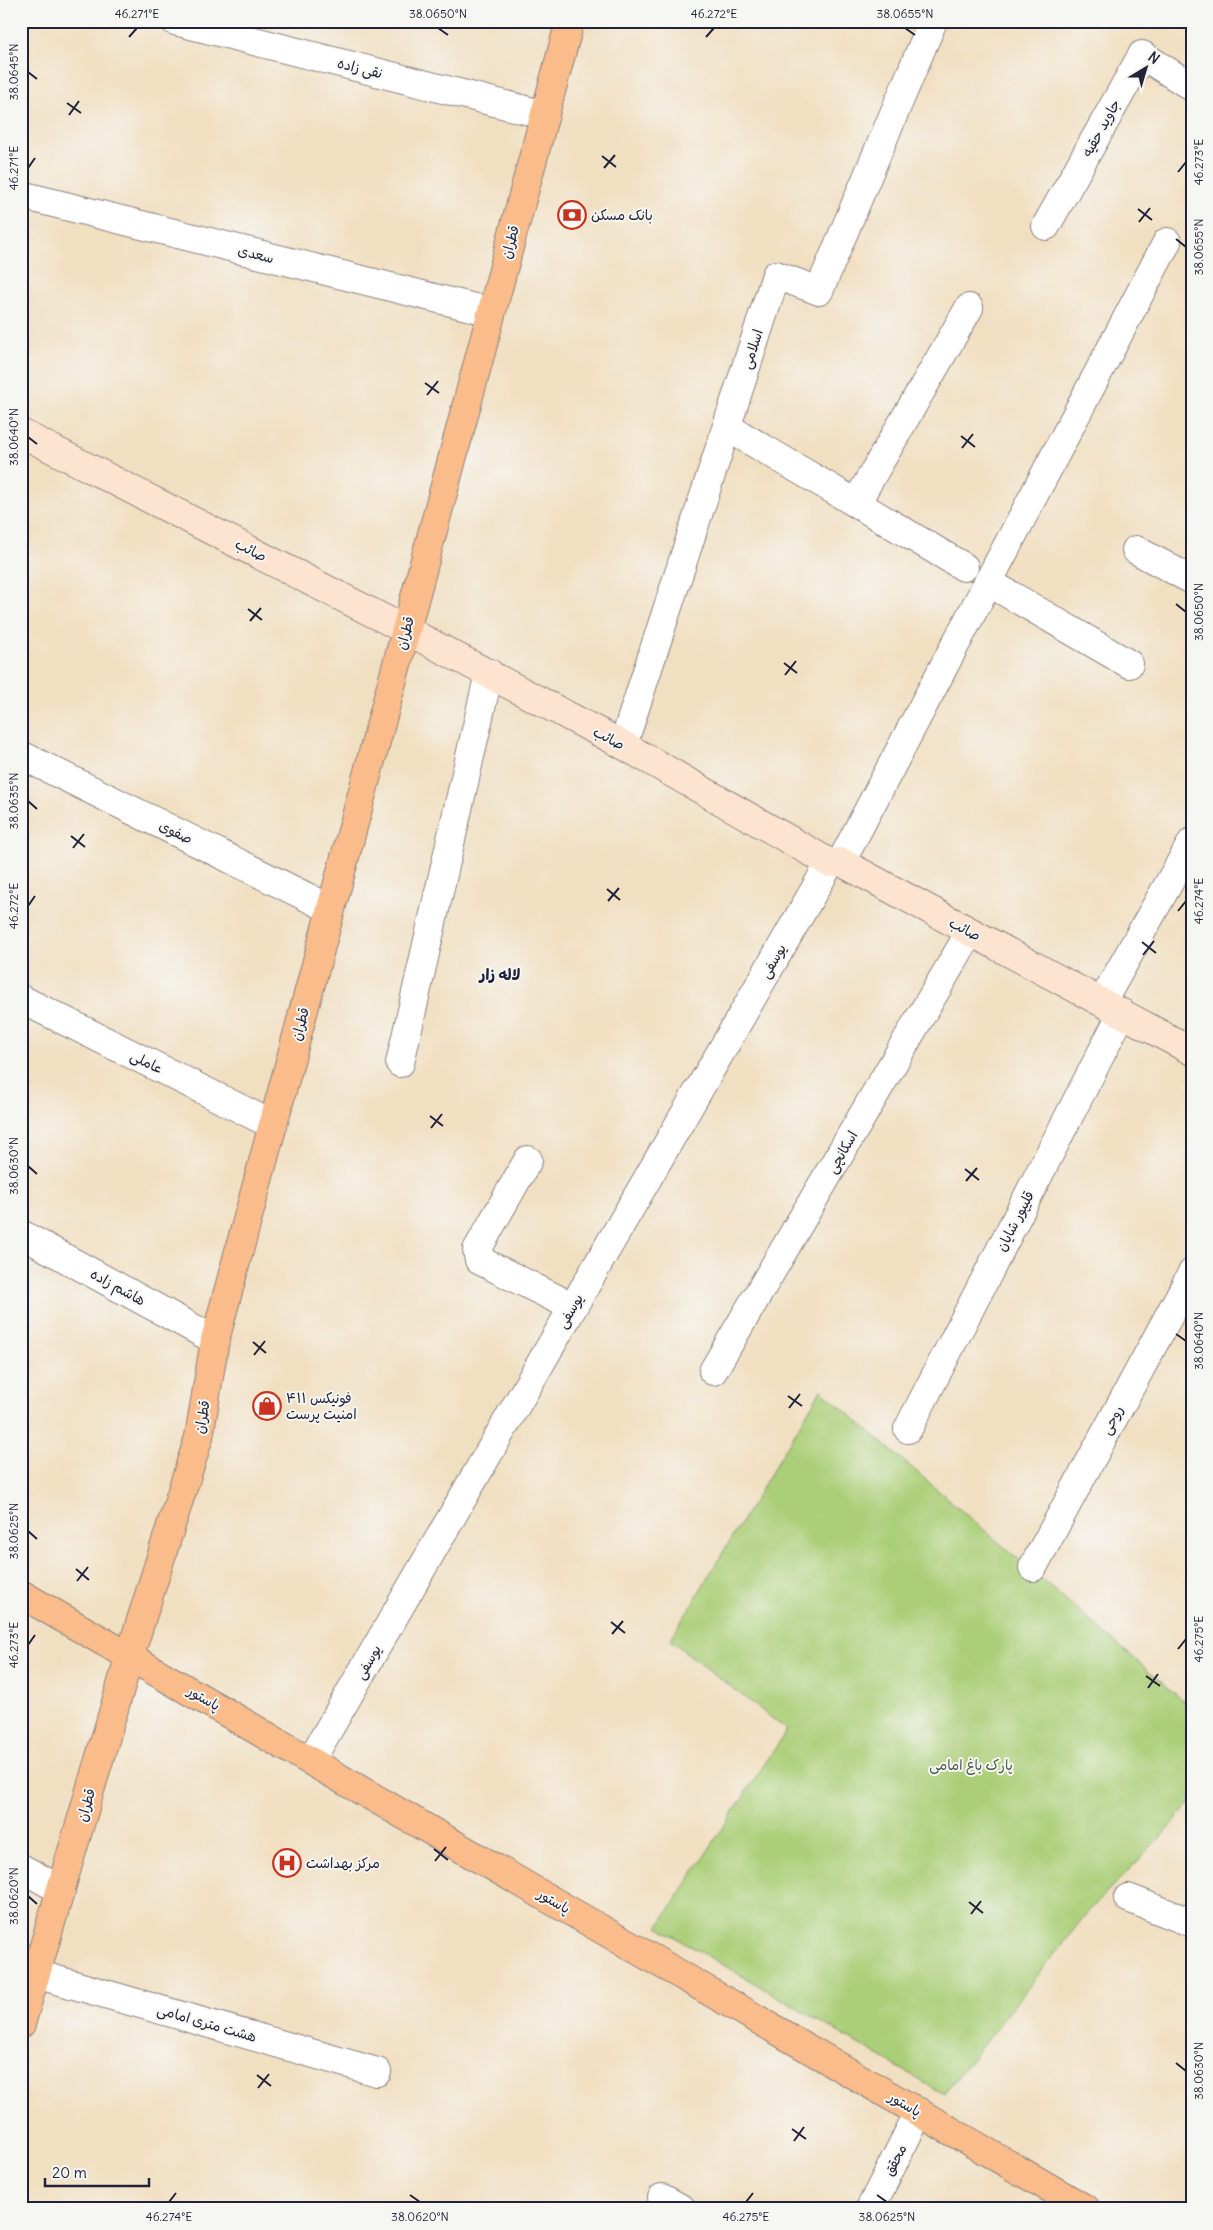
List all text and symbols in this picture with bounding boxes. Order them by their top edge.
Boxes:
text: 46.271°E [115,6,159,21]
text: 38.0650°N [409,6,467,21]
text: 46.272°E [691,6,737,21]
text: 38.0655°N [876,6,934,21]
north arrow [1120,42,1170,92]
text: 38.0645°N [6,43,21,101]
text: N [1145,48,1163,68]
street label: نقی زاده [336,54,384,82]
street label: جاوید حقیه [1078,96,1124,160]
text: 46.273°E [1191,139,1206,185]
text: 46.271°E [6,146,21,190]
bank icon: بانک مسکن [557,200,587,230]
place label: بانک مسکن [591,206,653,224]
text: 38.0655°N [1191,218,1206,276]
street label: قطران [497,223,523,261]
street label: سعدی [236,241,276,267]
street label: اسلامی [737,327,767,371]
text: 38.0640°N [6,408,21,466]
street label: صائب [232,534,270,566]
text: 38.0650°N [1191,583,1206,641]
street label: قطران [392,614,418,652]
street label: صائب [590,722,628,754]
text: 38.0635°N [6,772,21,830]
street label: صفوی [156,816,196,848]
text: 46.274°E [1191,878,1206,924]
text: 46.272°E [6,883,21,929]
street label: صائب [946,913,984,945]
street label: یوسفی [756,940,790,982]
district label: لاله زار [478,965,521,984]
street label: قطران [287,1005,313,1043]
street label: عاملی [128,1046,166,1078]
street label: اسکانچی [823,1127,862,1177]
text: 38.0630°N [6,1137,21,1195]
street label: قلیپور شایان [992,1188,1039,1255]
street label: هاشم زاده [86,1265,149,1311]
street label: یوسفی [553,1290,587,1332]
text: 38.0640°N [1191,1312,1206,1370]
place label: فونیکس ۴۱۱ امنیت پرست [286,1389,357,1424]
shop icon: فونیکس ۴۱۱ امنیت پرست [252,1391,282,1421]
street label: قطران [190,1399,214,1435]
street label: روحی [1097,1402,1127,1438]
text: 38.0625°N [6,1503,21,1559]
text: 46.275°E [1191,1616,1206,1662]
text: 46.273°E [6,1622,21,1668]
street label: یوسفی [351,1641,385,1683]
street label: پاستور [183,1681,223,1715]
park label: پارک باغ امامی [929,1756,1013,1775]
street label: قطران [73,1786,99,1824]
hospital icon: مرکز بهداشت [272,1848,302,1878]
place label: مرکز بهداشت [306,1854,380,1872]
text: 38.0620°N [6,1867,21,1925]
street label: پاستور [533,1884,573,1918]
street label: هشت متری امامی [155,2000,259,2046]
text: 38.0630°N [1191,2042,1206,2100]
street label: پاستور [884,2087,924,2121]
street label: محقق [879,2141,911,2179]
scale bar [45,2155,149,2187]
text: 20 m [52,2163,87,2182]
text: 46.274°E [146,2209,192,2224]
text: 38.0620°N [391,2209,449,2224]
text: 46.275°E [723,2209,769,2224]
text: 38.0625°N [859,2209,915,2224]

